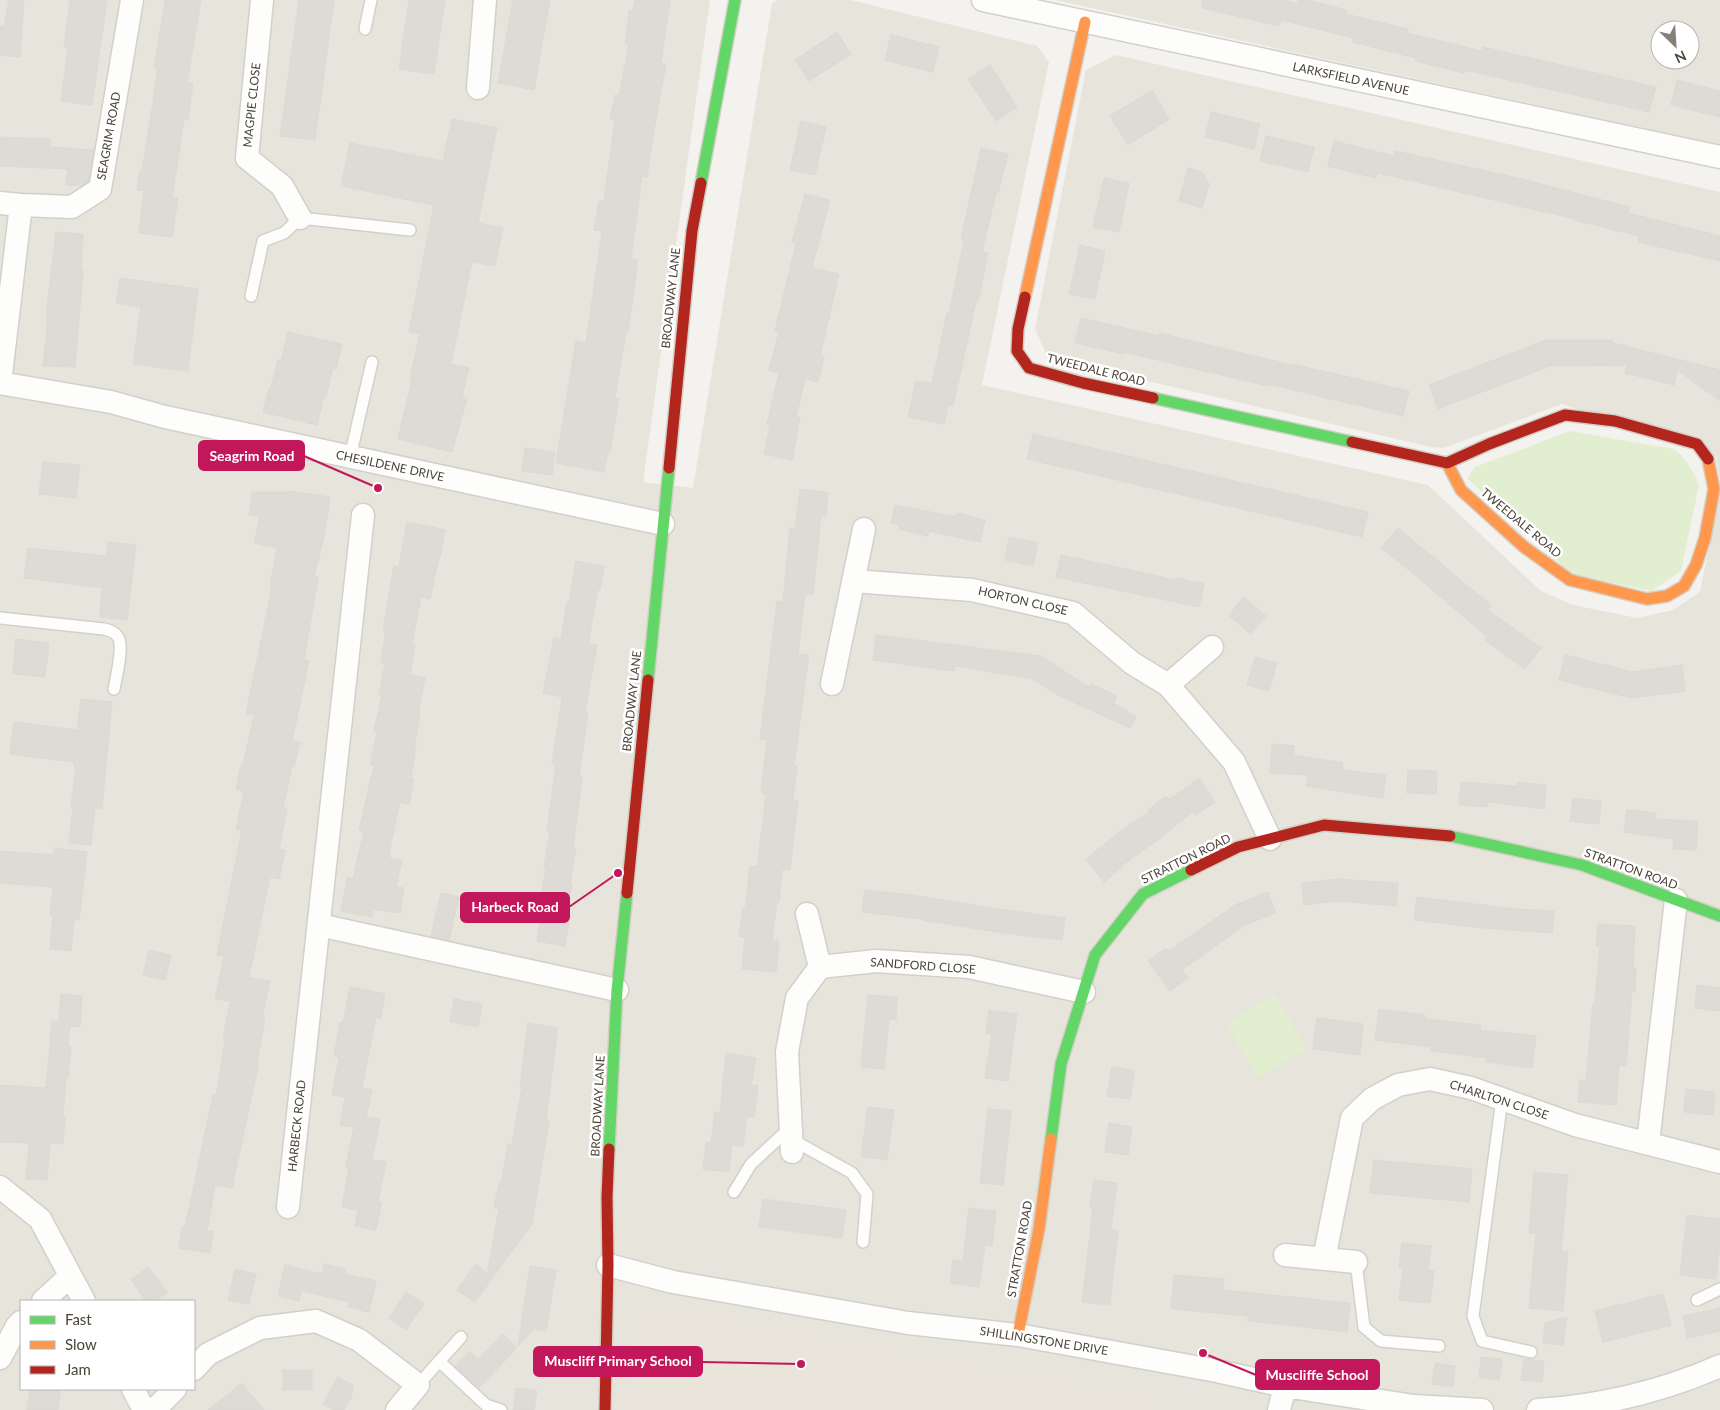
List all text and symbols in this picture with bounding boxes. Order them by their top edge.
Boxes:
north arrow [1650,20,1700,70]
text: N [1672,47,1689,67]
street label: LARKSFIELD AVENUE [1291,59,1411,98]
street label: MAGPIE CLOSE [240,62,263,148]
street label: SEAGRIM ROAD [93,91,124,181]
street label: BROADWAY LANE [658,247,683,349]
street label: TWEEDALE ROAD [1045,350,1147,389]
callout: Seagrim Road [199,441,304,470]
text: Seagrim Road [209,447,295,464]
street label: CHESILDENE DRIVE [335,447,446,484]
street label: TWEEDALE ROAD [1478,485,1565,561]
street label: HORTON CLOSE [977,583,1069,618]
street label: BROADWAY LANE [619,650,644,752]
street label: STRATTON ROAD [1138,830,1233,887]
street label: STRATTON ROAD [1583,845,1680,892]
callout: Harbeck Road [461,893,569,922]
text: Harbeck Road [471,898,559,915]
street label: SANDFORD CLOSE [870,954,976,977]
street label: BROADWAY LANE [587,1055,608,1157]
street label: CHARLTON CLOSE [1448,1076,1551,1123]
street label: HARBECK ROAD [284,1079,309,1173]
street label: STRATTON ROAD [1004,1199,1035,1299]
legend [20,1300,195,1390]
text: Fast [65,1310,92,1328]
street label: SHILLINGSTONE DRIVE [979,1323,1109,1358]
text: Slow [65,1335,97,1353]
callout: Muscliff Primary School [534,1347,702,1376]
text: Muscliff Primary School [544,1352,692,1369]
text: Jam [65,1360,91,1378]
callout: Muscliffe School [1256,1360,1379,1389]
text: Muscliffe School [1265,1366,1369,1383]

